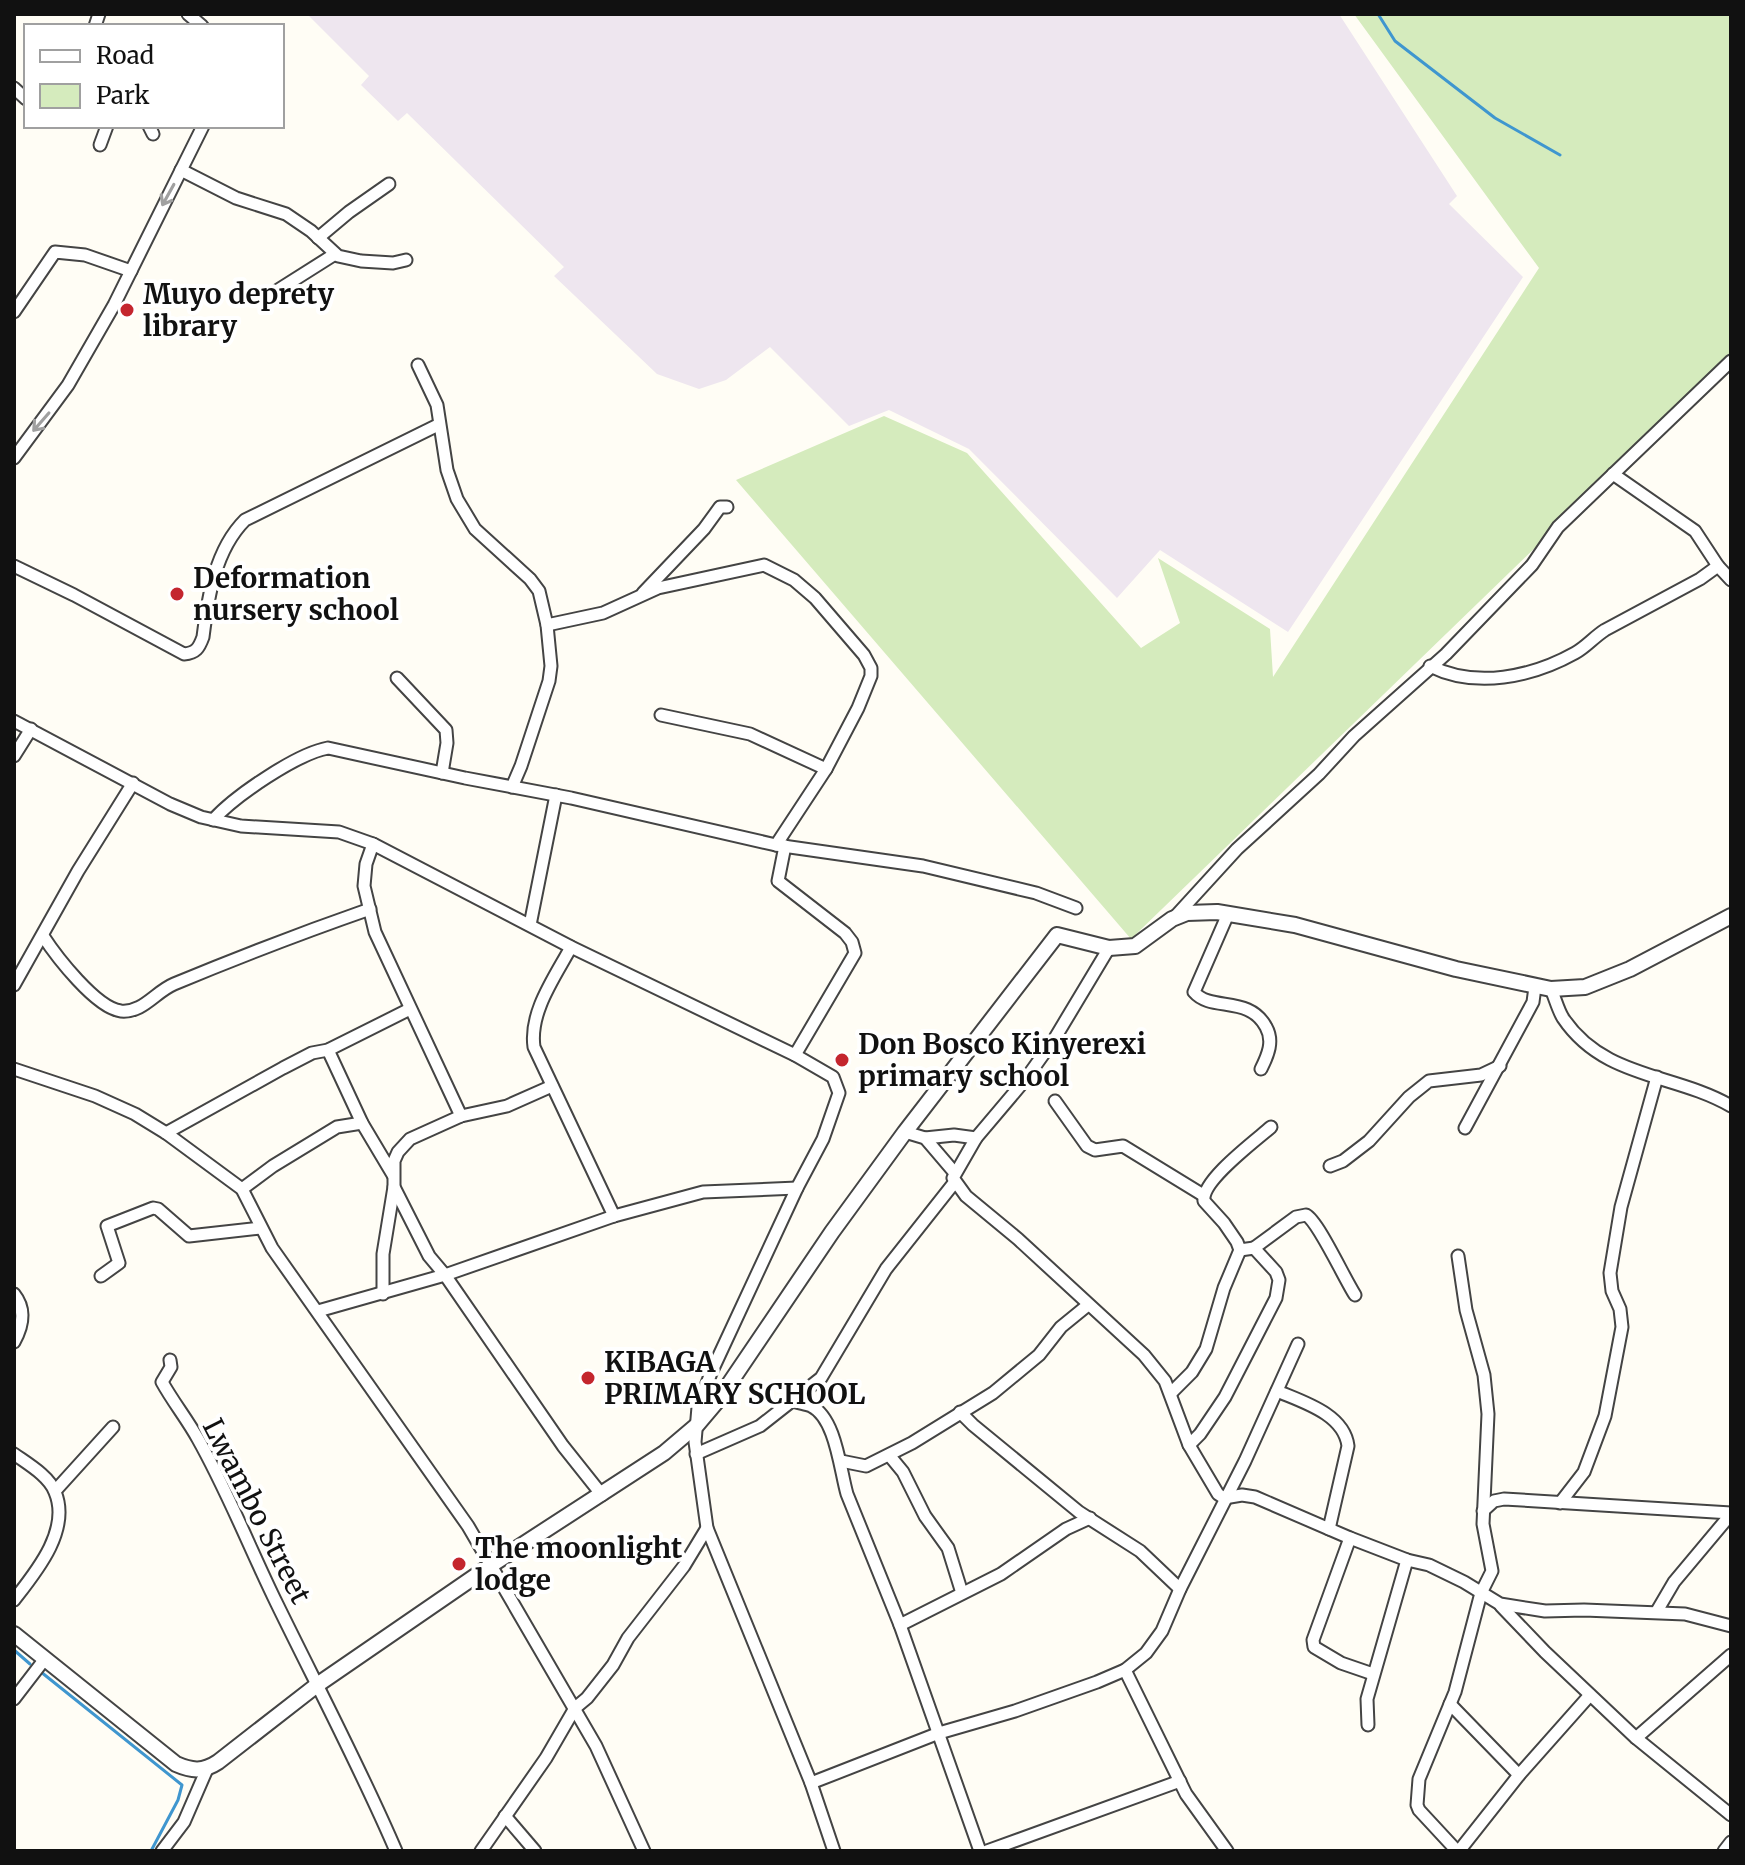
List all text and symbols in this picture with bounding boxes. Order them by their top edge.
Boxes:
legend [24,24,284,128]
text: Road [96,40,154,71]
text: Park [96,80,150,111]
one-way arrow [160,183,175,207]
place label: Muyo deprety library [143,276,334,344]
marker: Muyo deprety library [118,301,136,319]
one-way arrow [33,411,51,432]
place label: Deformation nursery school [193,560,399,628]
marker: Deformation nursery school [168,585,186,603]
place label: Don Bosco Kinyerexi primary school [858,1026,1146,1094]
marker: Don Bosco Kinyerexi primary school [833,1051,851,1069]
place label: KIBAGA PRIMARY SCHOOL [604,1344,865,1412]
marker: KIBAGA PRIMARY SCHOOL [579,1369,597,1387]
street label: Lwambo Street [195,1412,319,1610]
place label: The moonlight lodge [475,1530,682,1598]
marker: The moonlight lodge [450,1555,468,1573]

